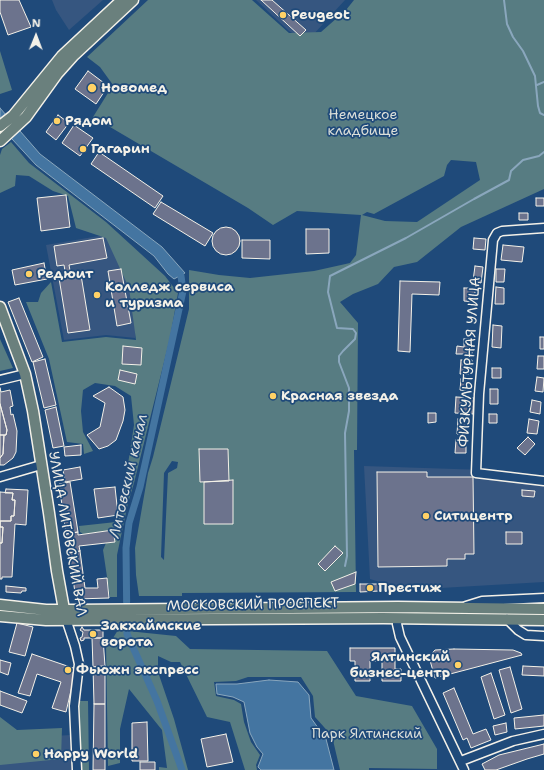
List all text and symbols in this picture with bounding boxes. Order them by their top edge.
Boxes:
place label: Peugeot [291,7,350,23]
marker: Peugeot [278,10,288,20]
north arrow [16,16,56,56]
text: N [32,16,41,31]
place label: Новомед [101,80,167,96]
marker: Новомед [86,82,98,94]
park label: Немецкое кладбище [328,107,398,140]
place label: Рядом [65,113,112,129]
marker: Рядом [52,116,62,126]
place label: Гагарин [91,141,150,157]
marker: Гагарин [78,144,88,154]
place label: Редюит [37,266,93,282]
marker: Редюит [24,269,34,279]
street label: ФИЗКУЛЬТУРНАЯ УЛИЦА [456,276,484,448]
place label: Колледж сервиса и туризма [105,279,234,312]
marker: Колледж сервиса и туризма [92,290,102,300]
place label: Красная звезда [281,388,398,404]
marker: Красная звезда [268,391,278,401]
water label: Литовский канал [106,412,152,540]
street label: УЛИЦА ЛИТОВСКИЙ ВАЛ [44,450,90,618]
place label: Ситицентр [434,508,513,524]
marker: Ситицентр [421,511,431,521]
place label: Престиж [378,580,441,596]
marker: Престиж [365,583,375,593]
street label: МОСКОВСКИЙ ПРОСПЕКТ [167,595,339,615]
place label: Закхаймские ворота [101,618,201,650]
marker: Закхаймские ворота [88,629,98,639]
place label: Ялтинский бизнес-центр [350,649,450,682]
marker: Ялтинский бизнес-центр [453,660,463,670]
place label: Фьюжн экспресс [76,662,199,678]
marker: Фьюжн экспресс [63,665,73,675]
park label: Парк Ялтинский [312,726,422,742]
place label: Happy World [44,746,138,762]
marker: Happy World [31,749,41,759]

